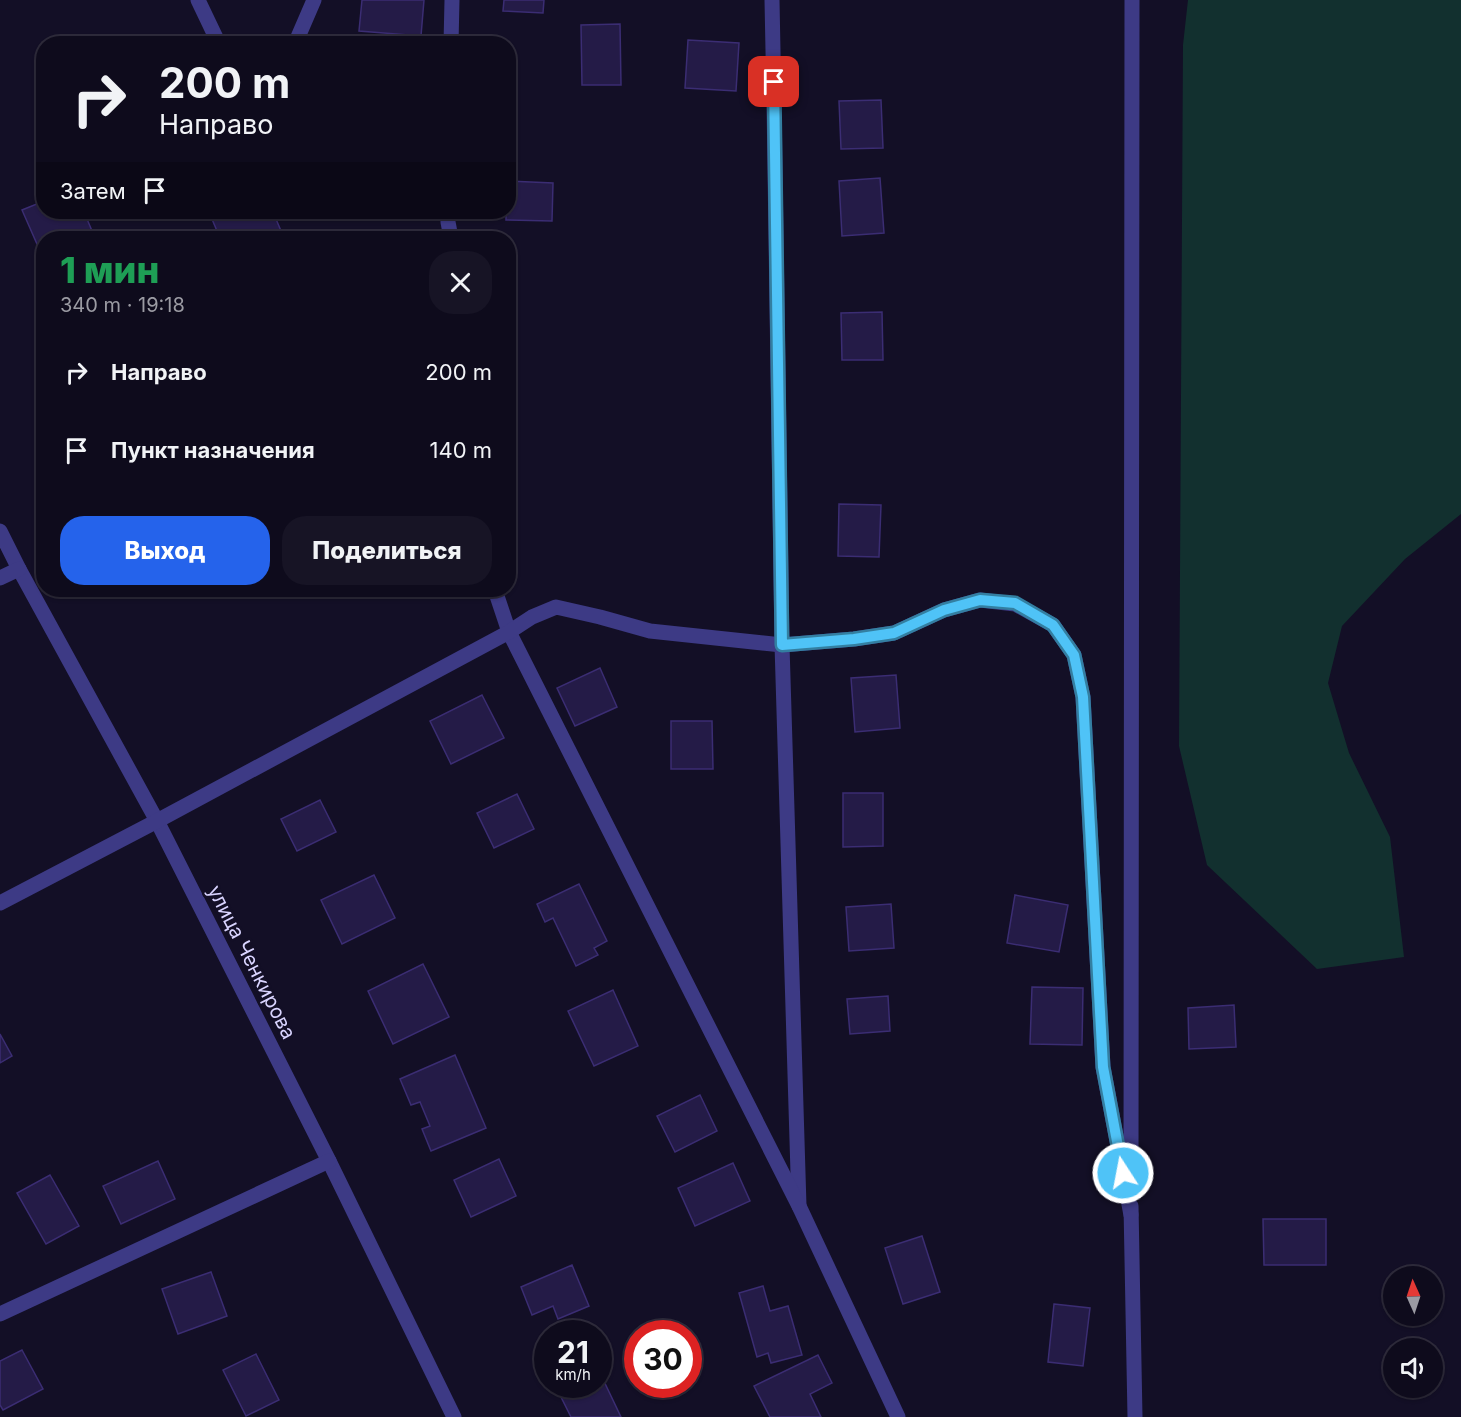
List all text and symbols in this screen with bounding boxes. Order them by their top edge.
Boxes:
pin [748,56,799,107]
text: 200 m [159,57,290,108]
icon: right [60,60,138,138]
icon: arrive [757,65,790,98]
text: Направо [159,108,274,141]
icon: arrive [138,174,171,207]
text: Затем [60,178,126,204]
text: 1 мин [60,248,159,292]
button: close [429,251,492,314]
text: 340 m · 19:18 [60,293,185,317]
icon: right [60,356,93,389]
text: Направо [111,359,207,385]
text: 200 m [425,359,492,385]
icon: arrive [60,434,93,467]
text: Пункт назначения [111,437,315,463]
text: 140 m [430,437,492,463]
button: Выход [60,516,270,585]
button: Поделиться [282,516,492,585]
street label: улица Ченкирова [203,881,301,1043]
position arrow [1091,1141,1155,1205]
north arrow [1383,1266,1443,1326]
map controls [1383,1266,1443,1398]
speed limit sign: 30 [624,1320,702,1398]
text: 21 [557,1334,589,1370]
button: sound [1383,1338,1443,1398]
text: km/h [555,1365,591,1384]

